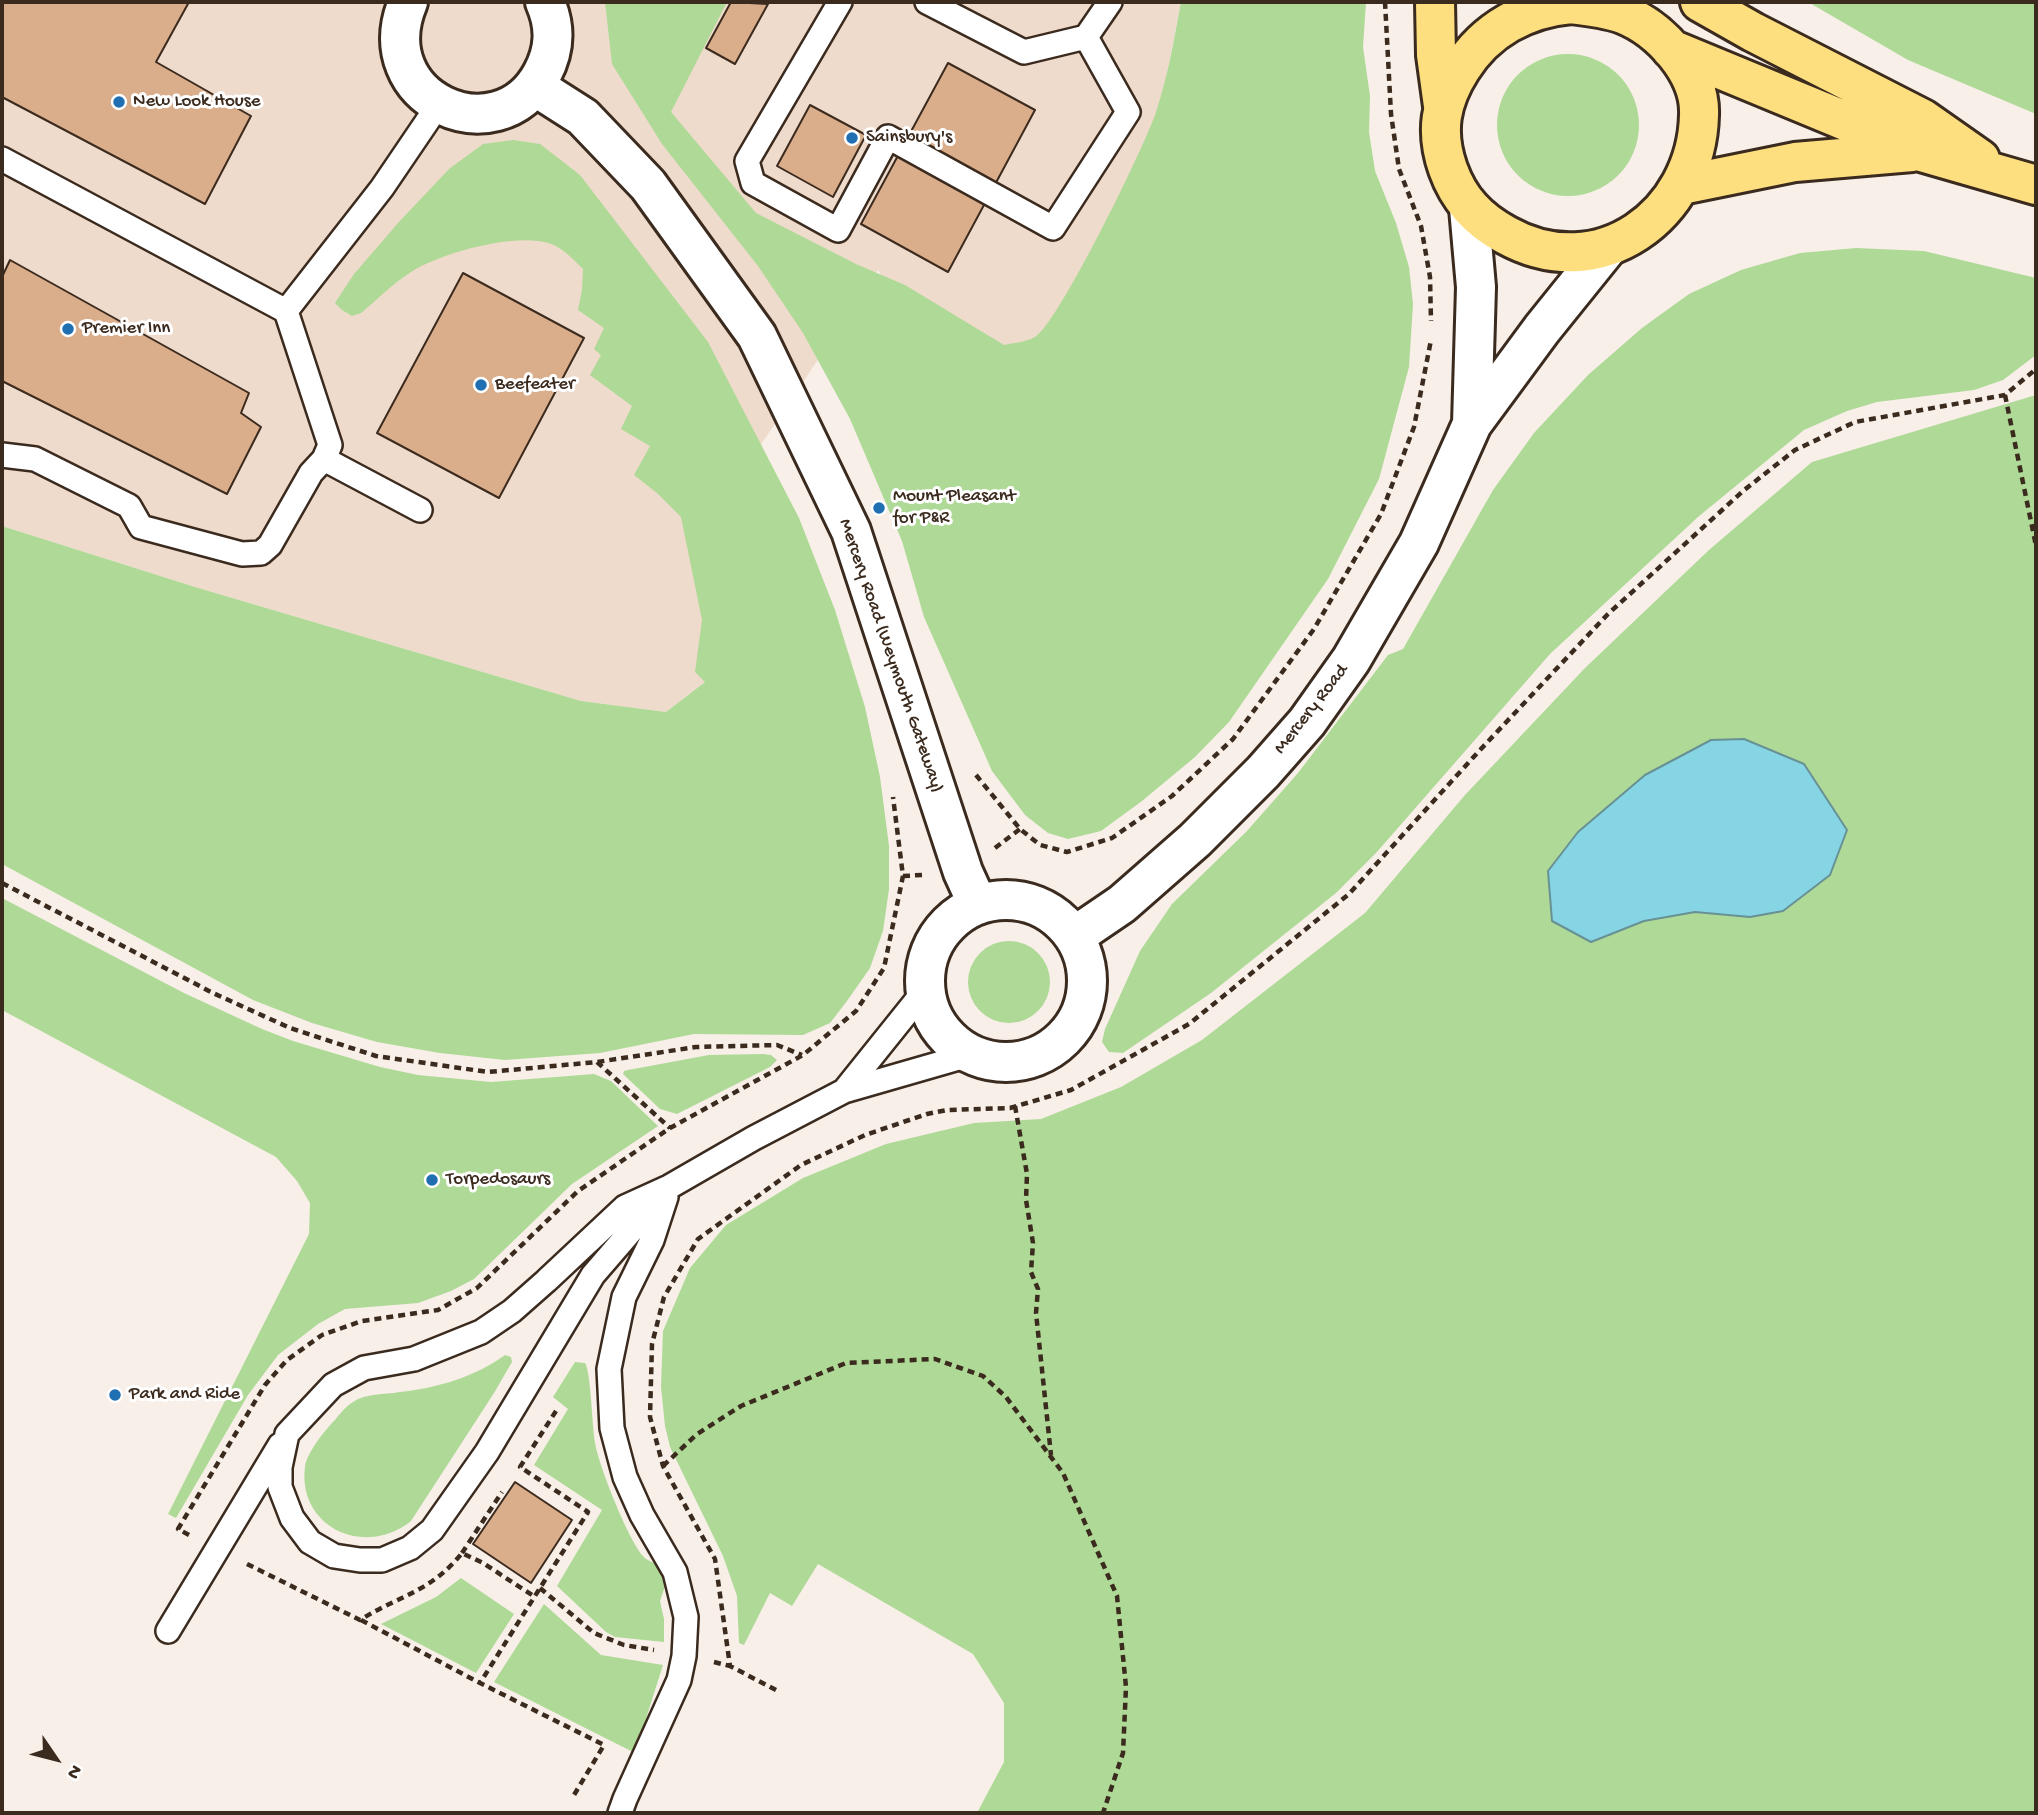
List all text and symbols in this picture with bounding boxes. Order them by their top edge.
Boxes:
place label: New Look House [133,91,261,113]
marker: New Look House [111,94,127,110]
place label: Sainsbury's [866,127,952,149]
marker: Sainsbury's [844,130,860,146]
place label: Premier Inn [82,318,170,340]
marker: Premier Inn [60,321,76,337]
place label: Beefeater [495,374,575,396]
marker: Beefeater [473,377,489,393]
place label: Mount Pleasant for P&R [893,486,1016,530]
marker: Mount Pleasant for P&R [871,500,887,516]
street label: Mercery Road (Weymouth Gateway) [832,516,948,796]
street label: Mercery Road [1270,660,1354,760]
place label: Torpedosaurs [446,1169,550,1191]
marker: Torpedosaurs [424,1172,440,1188]
place label: Park and Ride [129,1384,240,1406]
marker: Park and Ride [107,1387,123,1403]
north arrow [21,1724,91,1794]
text: N [61,1760,87,1783]

